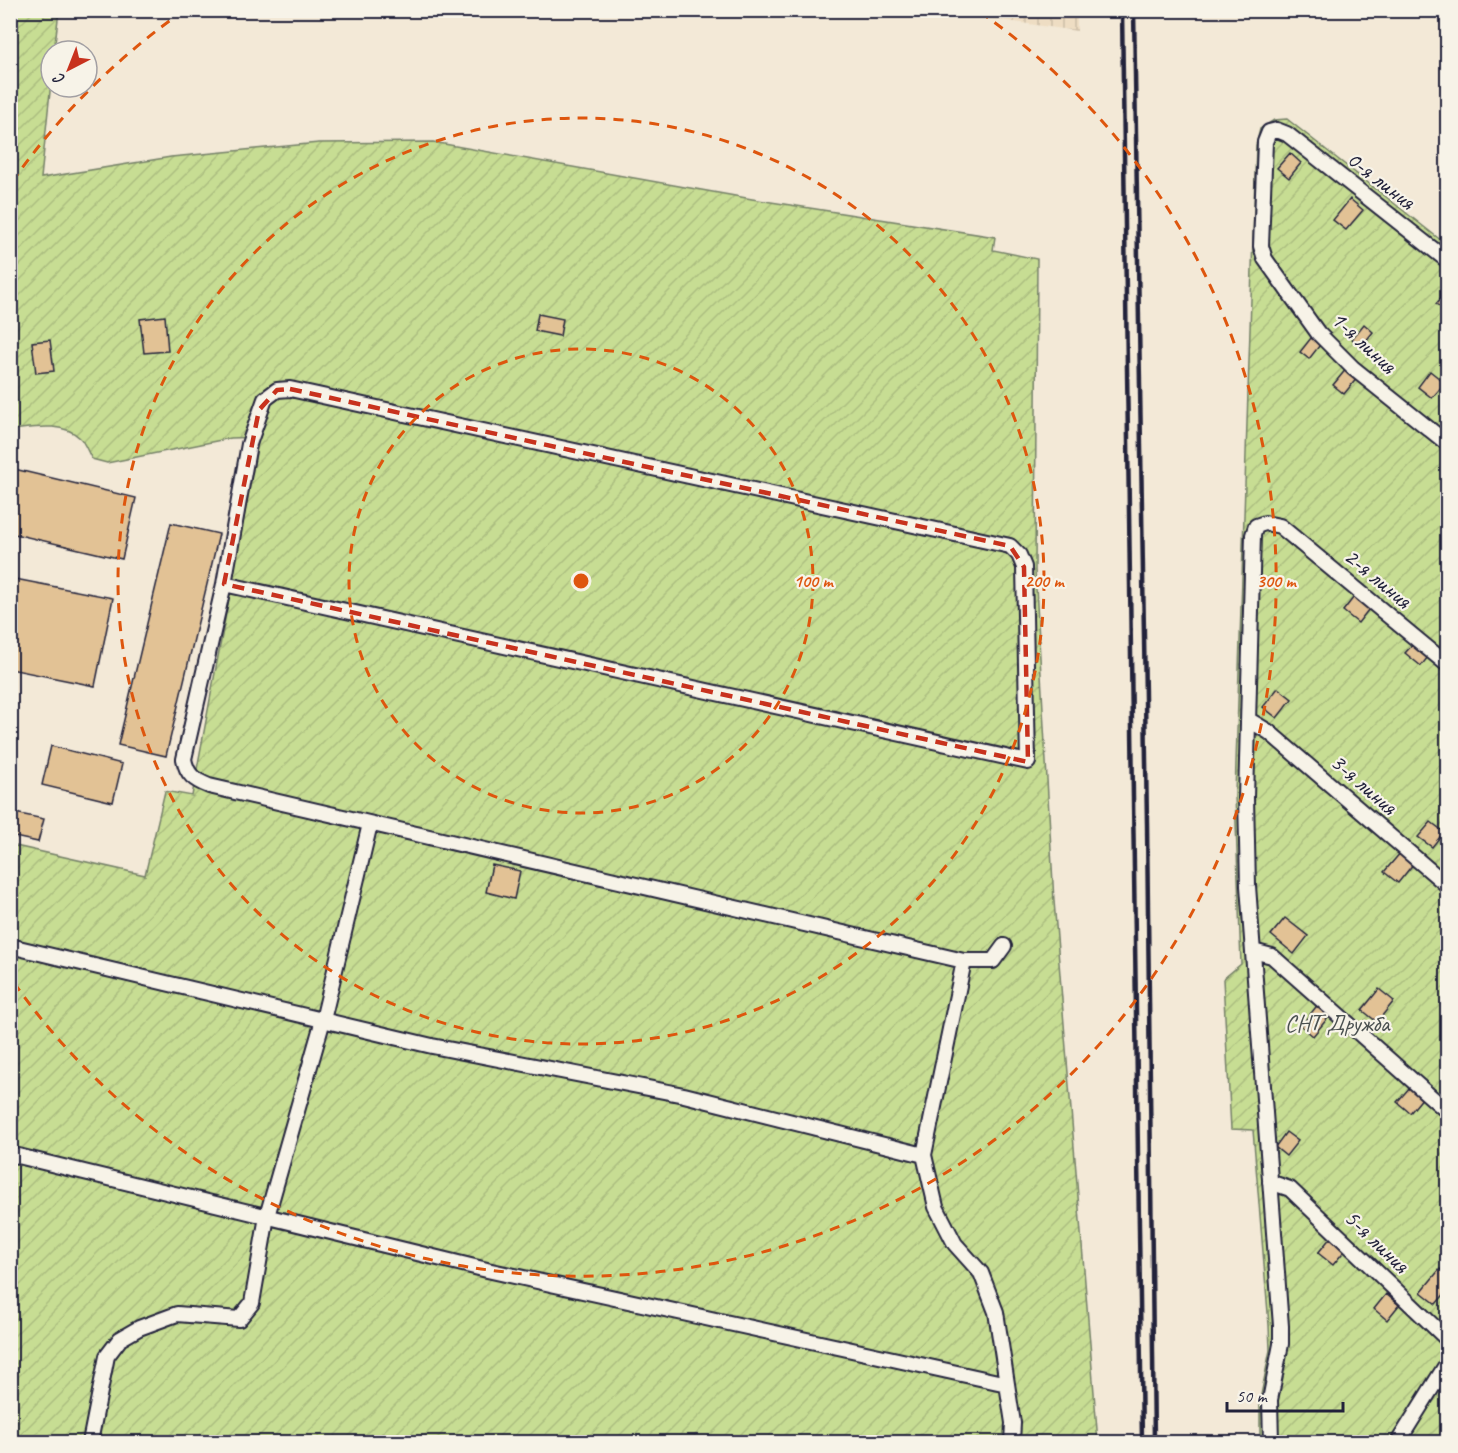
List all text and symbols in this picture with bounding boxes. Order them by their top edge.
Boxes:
north arrow [39,39,99,99]
text: С [48,68,69,89]
street label: 0-я линия [1341,144,1422,217]
street label: 1-я линия [1325,304,1404,381]
street label: 2-я линия [1338,541,1419,616]
text: 100 m [794,570,834,592]
text: 200 m [1025,570,1065,592]
text: 300 m [1257,570,1297,592]
centre of rings [571,571,591,591]
street label: 3-я линия [1324,747,1405,822]
park label: СНТ Дружба [1285,1008,1391,1038]
street label: 5-я линия [1338,1203,1417,1280]
scale bar [1227,1375,1342,1413]
text: 50 m [1236,1385,1269,1407]

